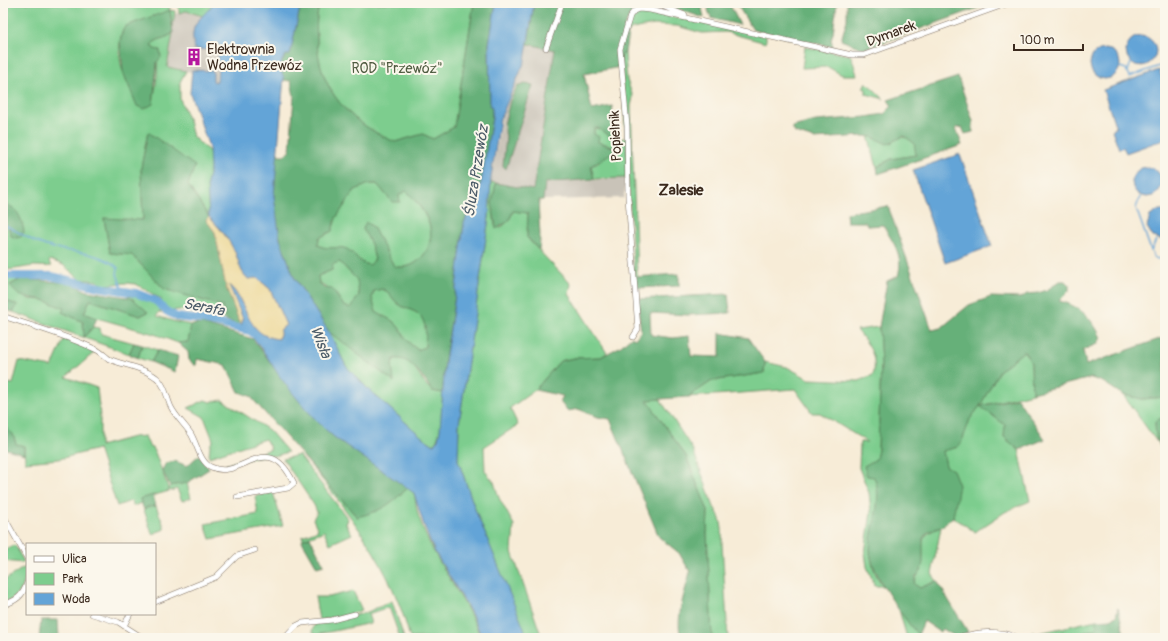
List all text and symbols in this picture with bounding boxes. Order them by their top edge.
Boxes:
street label: Dymarek [864,17,918,50]
scale bar [1014,26,1083,52]
text: 100 m [1020,33,1055,48]
place label: Elektrownia Wodna Przewóz [207,41,302,74]
building icon: Elektrownia Wodna Przewóz [184,47,204,67]
park label: ROD "Przewóz" [351,60,443,77]
street label: Popielnik [606,110,625,162]
water label: Śluza Przewóz [460,122,493,218]
district label: Zalesie [659,181,704,200]
water label: Serafa [182,294,227,321]
water label: Wisła [306,323,336,362]
legend [26,543,156,615]
text: Ulica [62,552,87,567]
text: Park [62,572,83,587]
text: Woda [62,592,91,607]

